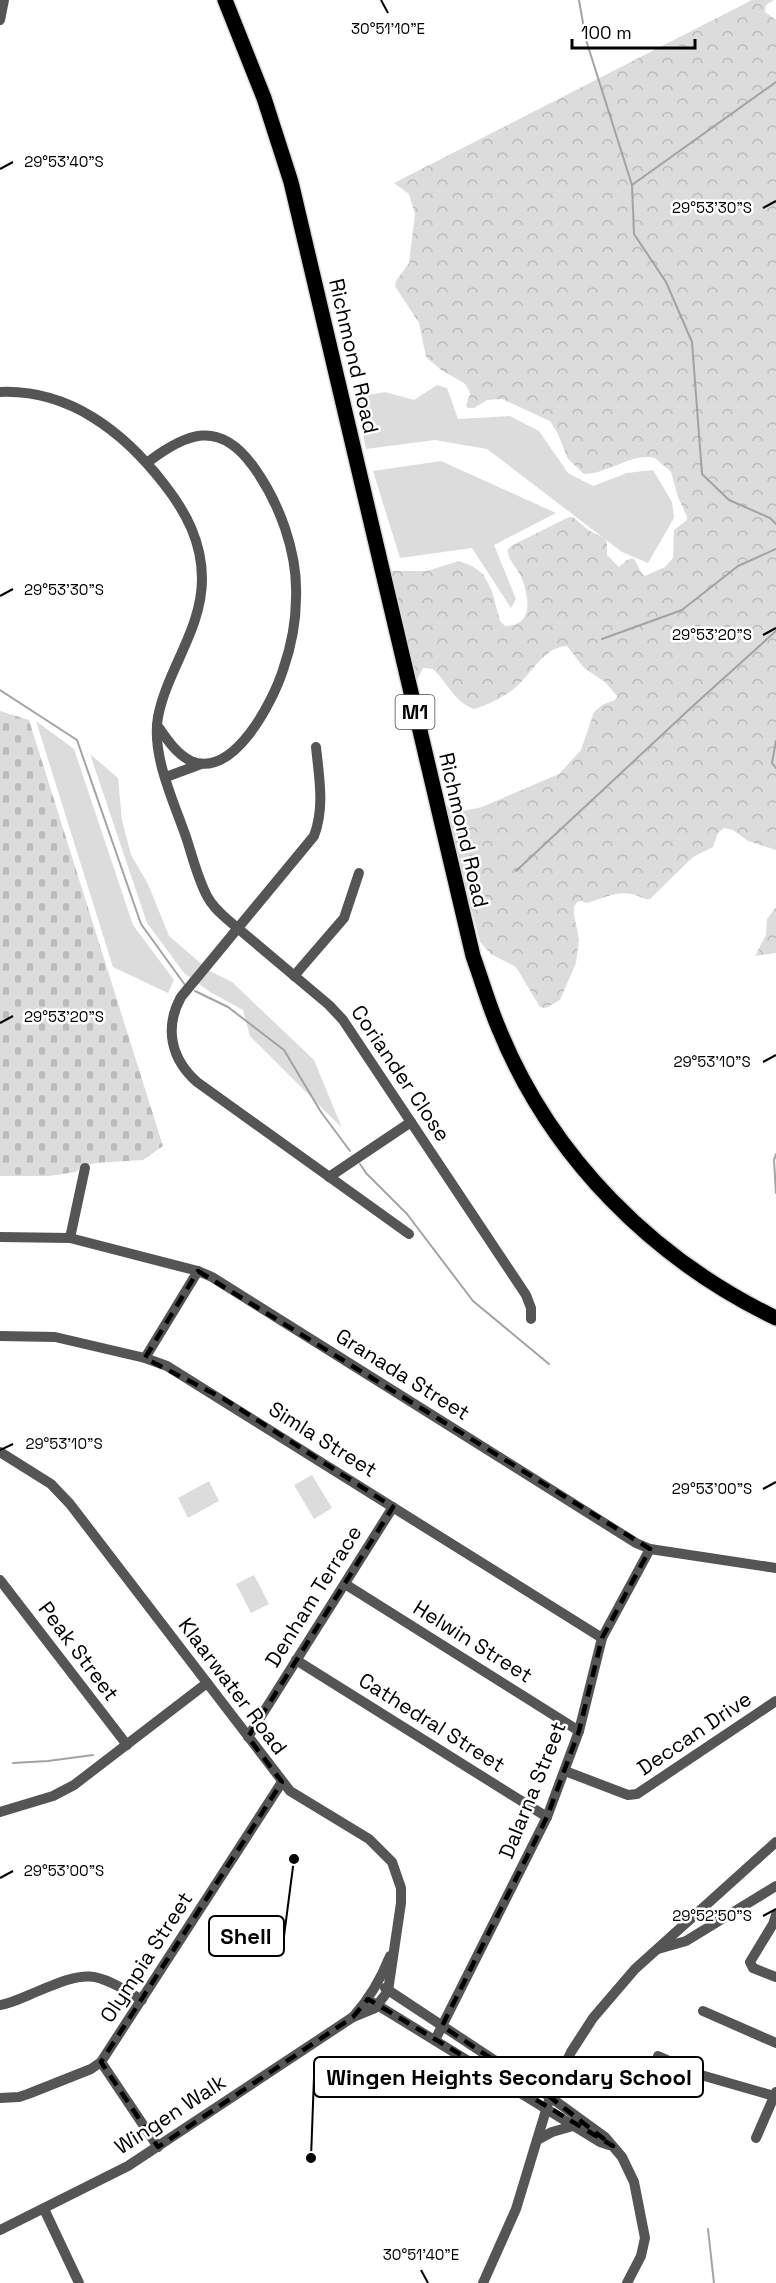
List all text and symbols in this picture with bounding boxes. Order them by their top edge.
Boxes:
scale bar [572,12,695,50]
text: 30°51'10"E [351,19,425,38]
text: 100 m [581,21,632,44]
text: 29°53'40"S [24,152,104,171]
text: 29°53'30"S [672,198,752,217]
street label: Richmond Road [323,276,385,436]
text: 29°53'30"S [24,580,104,599]
text: 29°53'20"S [672,625,752,644]
road number: M1 [396,695,434,729]
street label: Richmond Road [433,750,495,910]
street label: Coriander Close [345,1000,457,1146]
text: 29°53'20"S [24,1007,104,1026]
text: 29°53'10"S [673,1052,751,1071]
street label: Granada Street [331,1322,475,1426]
street label: Simla Street [264,1395,382,1483]
text: 29°53'10"S [25,1434,103,1453]
text: 29°53'00"S [672,1479,752,1498]
street label: Denham Terrace [259,1520,367,1672]
street label: Helwin Street [408,1594,538,1688]
street label: Peak Street [33,1596,125,1706]
street label: Klaarwater Road [173,1612,293,1760]
street label: Cathedral Street [354,1666,510,1778]
street label: Deccan Drive [632,1685,756,1781]
street label: Dalarna Street [492,1717,572,1863]
text: 29°53'00"S [24,1861,104,1880]
street label: Olympia Street [94,1887,198,2027]
text: 29°52'50"S [672,1906,752,1925]
callout: Shell [209,1916,284,1956]
text: Shell [220,1922,272,1950]
callout: Wingen Heights Secondary School [314,2057,703,2097]
text: Wingen Heights Secondary School [326,2063,692,2091]
street label: Wingen Walk [109,2068,231,2160]
text: 30°51'40"E [383,2245,459,2264]

